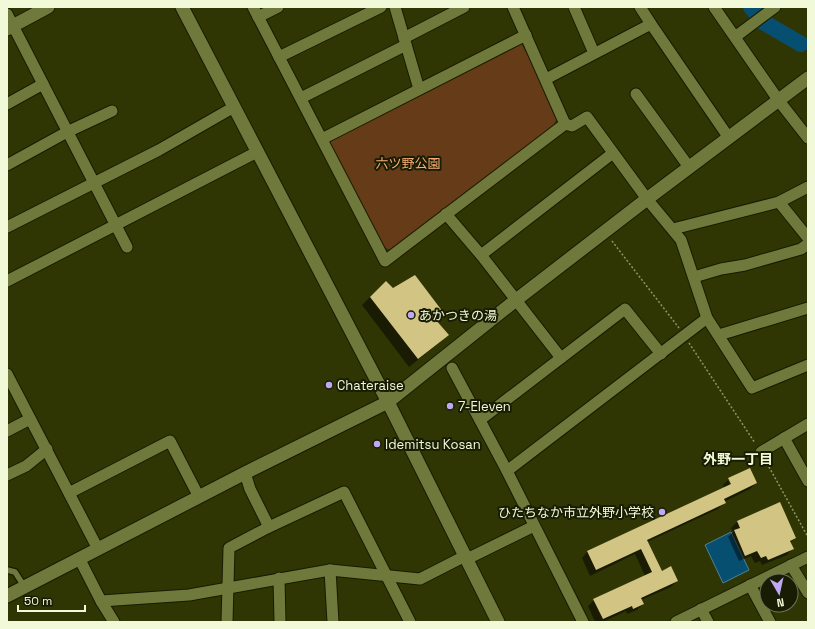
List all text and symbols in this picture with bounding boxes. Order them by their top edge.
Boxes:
park label: 六ツ野公園 [375,155,441,172]
place label: あかつきの湯 [419,307,497,324]
marker: あかつきの湯 [406,310,416,320]
place label: Chateraise [337,377,404,394]
marker: Chateraise [324,380,334,390]
place label: 7-Eleven [458,398,511,415]
marker: 7-Eleven [445,401,455,411]
place label: Idemitsu Kosan [385,436,481,453]
marker: Idemitsu Kosan [372,439,382,449]
district label: 外野一丁目 [703,450,773,468]
place label: ひたちなか市立外野小学校 [498,504,654,521]
marker: ひたちなか市立外野小学校 [657,507,667,517]
north arrow [759,573,799,613]
scale bar [18,587,85,613]
text: 50 m [24,593,52,609]
text: N [776,595,785,610]

